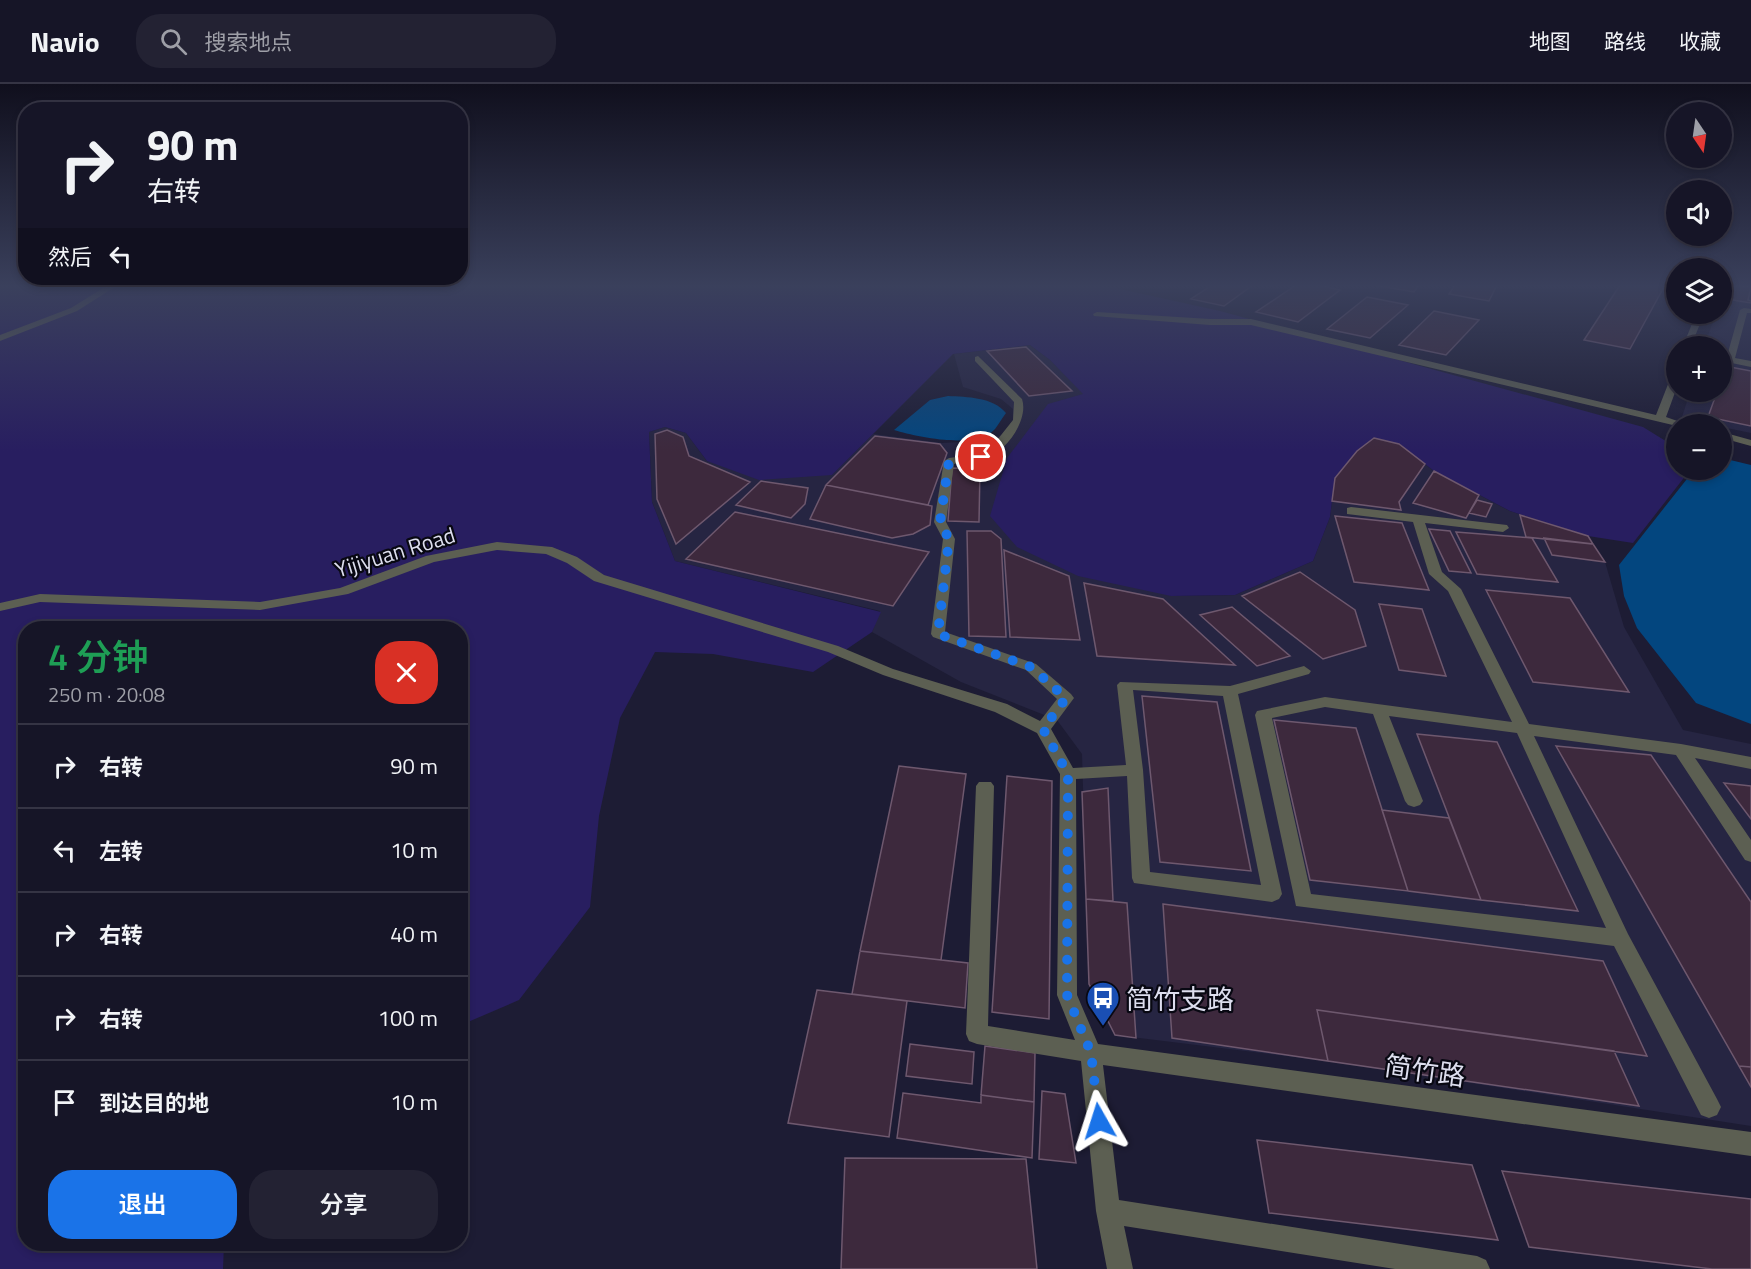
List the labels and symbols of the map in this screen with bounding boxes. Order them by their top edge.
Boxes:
north arrow [1666,102,1732,168]
pin [955,431,1006,482]
street label: Yijiyuan Road [331,518,459,586]
place label: 简竹支路 [1126,978,1234,1019]
bus stop icon: 简竹支路 [1085,980,1121,1027]
street label: 简竹路 [1382,1044,1468,1096]
position arrow [1067,1089,1131,1153]

